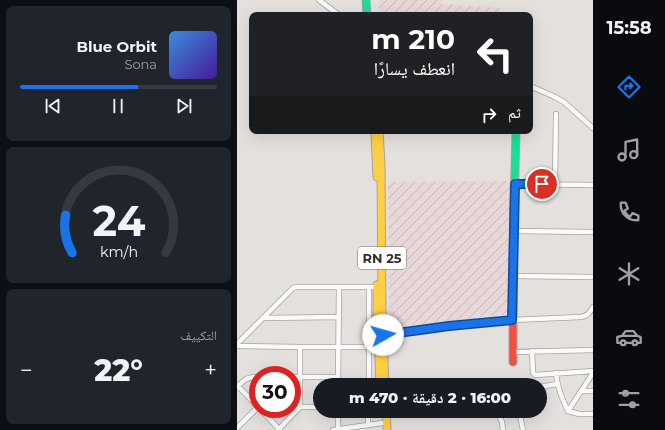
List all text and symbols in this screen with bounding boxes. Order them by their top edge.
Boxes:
text: 15:58 [606,17,652,39]
text: 210 m [371,22,455,56]
icon: left [469,28,521,80]
text: Blue Orbit [77,37,157,56]
text: Sona [124,56,157,72]
text: انعطف يسارًا [374,58,455,80]
icon: directions [615,73,643,101]
icon: previous [42,95,64,117]
icon: pause [107,95,129,117]
icon: next [173,95,195,117]
text: ثم [508,103,521,122]
icon: right [478,104,500,126]
icon: music [615,136,643,164]
pin [525,167,559,201]
icon: arrive [531,173,553,195]
text: 24 [92,196,145,246]
icon: phone [615,198,643,226]
text: km/h [99,243,138,261]
road number: RN 25 [358,247,406,269]
icon: climate [615,260,643,288]
position arrow [362,314,404,356]
icon: car [615,323,643,351]
text: التكييف [181,327,217,343]
text: 22° [94,352,143,389]
text: − [20,357,33,384]
text: + [204,357,217,384]
speed limit sign: 30 [249,366,301,418]
icon: filters [615,385,643,413]
text: 16:00 · 2 دقيقة · 470 m [349,388,511,407]

